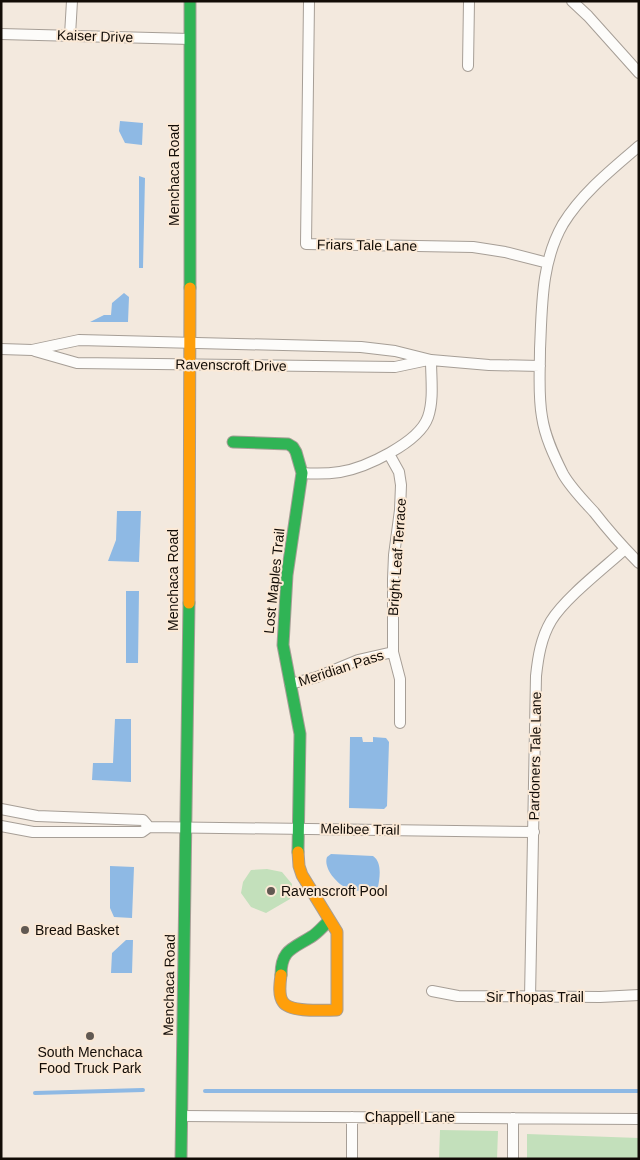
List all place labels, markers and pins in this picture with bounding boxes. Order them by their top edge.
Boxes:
place label: Ravenscroft Pool [281,883,388,899]
marker: Ravenscroft Pool [265,885,277,897]
place label: Bread Basket [35,922,119,938]
marker: Bread Basket [19,924,31,936]
marker: South Menchaca Food Truck Park [84,1030,96,1042]
place label: South Menchaca Food Truck Park [37,1044,143,1076]

